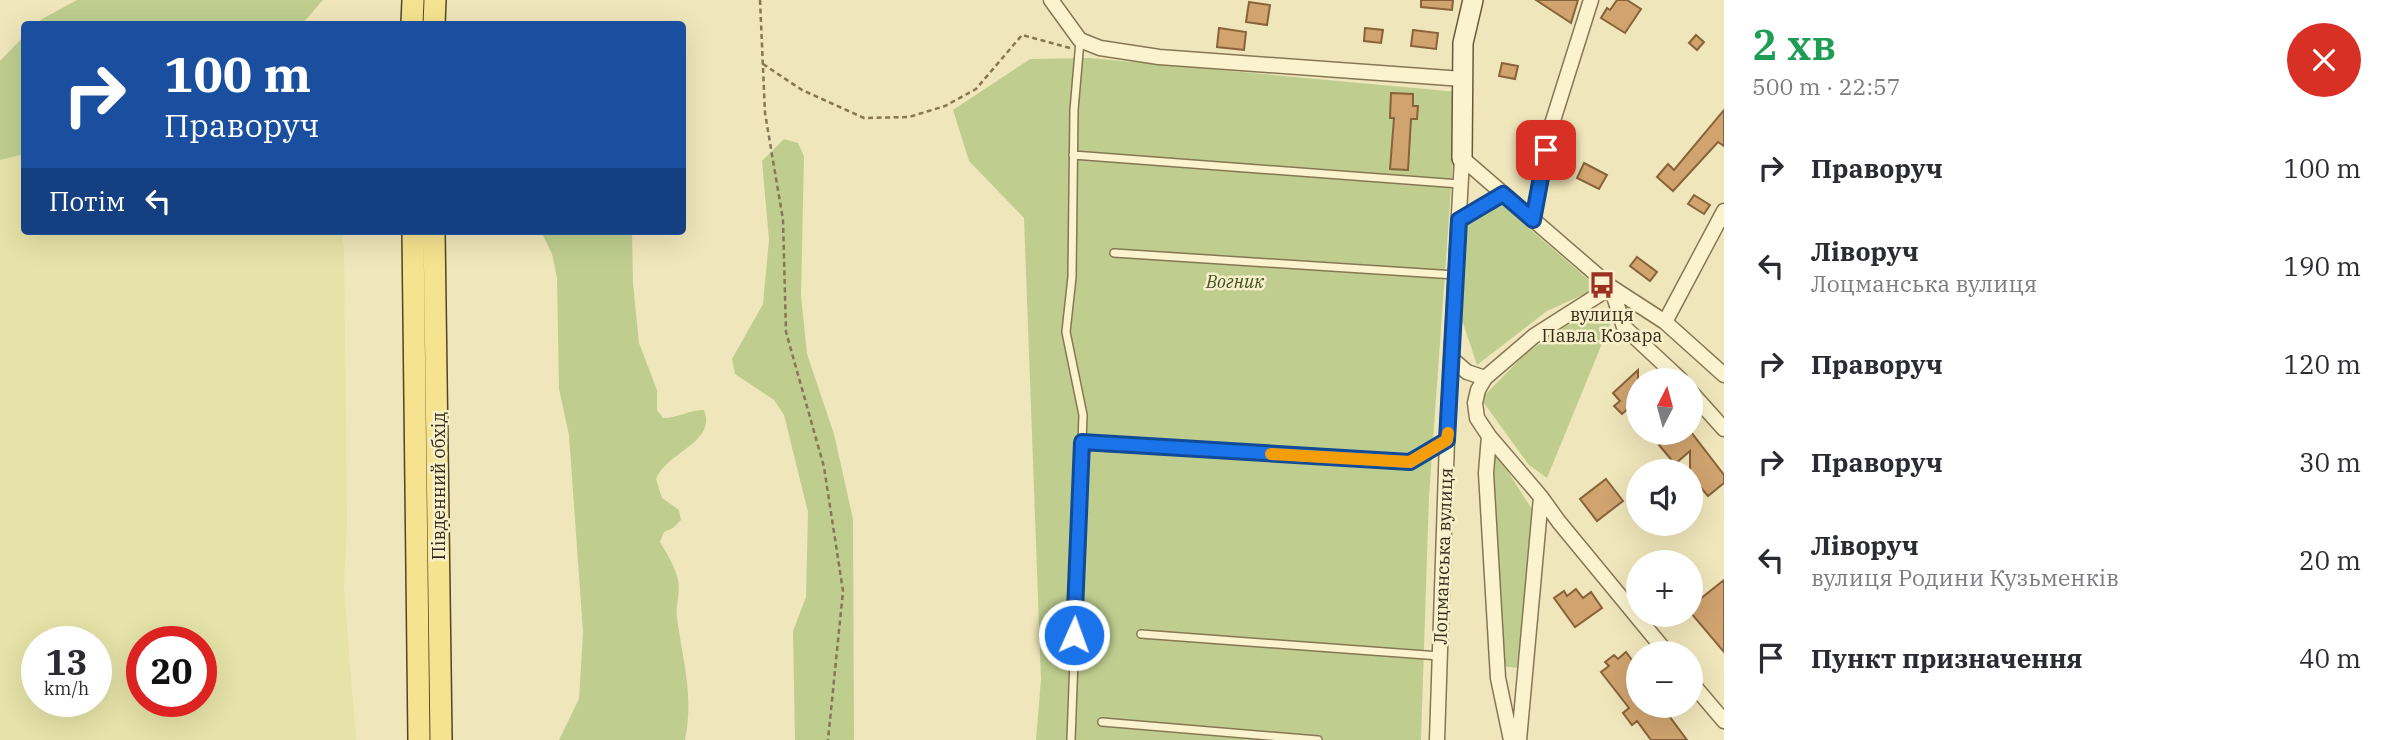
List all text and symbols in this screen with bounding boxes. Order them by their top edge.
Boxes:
text: 2 хв [1752,17,1836,72]
button: close [2287,23,2361,97]
text: 100 m [164,42,311,105]
icon: right [49,49,140,140]
text: 500 m · 22:57 [1752,71,1901,101]
text: Праворуч [164,104,320,146]
pin [1516,120,1576,180]
icon: arrive [1527,131,1565,169]
icon: right [1752,149,1790,187]
text: Праворуч [1811,151,1943,185]
text: 100 m [2283,151,2361,185]
icon: left [139,182,177,220]
text: Потім [49,184,125,218]
text: Ліворуч [1811,234,1919,268]
icon: left [1752,247,1790,285]
text: 190 m [2283,249,2361,283]
text: Лоцманська вулиця [1811,268,2037,298]
park label: Вогник [1205,270,1264,293]
bus stop icon: вулиця Павла Козара [1587,270,1617,300]
place label: вулиця Павла Козара [1542,303,1663,347]
icon: right [1752,345,1790,383]
text: Праворуч [1811,347,1943,381]
text: 120 m [2283,347,2361,381]
north arrow [1626,368,1703,444]
map controls [1626,368,1703,718]
street label: Південний обхід [427,412,450,560]
icon: right [1752,443,1790,481]
text: Праворуч [1811,445,1943,479]
text: 30 m [2299,445,2361,479]
button: sound [1626,459,1703,536]
street label: Лоцманська вулиця [1428,467,1458,645]
text: Ліворуч [1811,528,1919,562]
icon: left [1752,541,1790,579]
text: 20 m [2299,543,2361,577]
button: + [1626,550,1703,627]
text: вулиця Родини Кузьменків [1811,562,2119,592]
position arrow [1037,598,1111,672]
speed limit sign: 20 [126,626,217,717]
text: 13 [45,639,88,685]
icon: arrive [1752,639,1790,677]
button: − [1626,641,1703,718]
text: Пункт призначення [1811,641,2083,675]
text: 40 m [2299,641,2361,675]
text: km/h [44,677,89,700]

